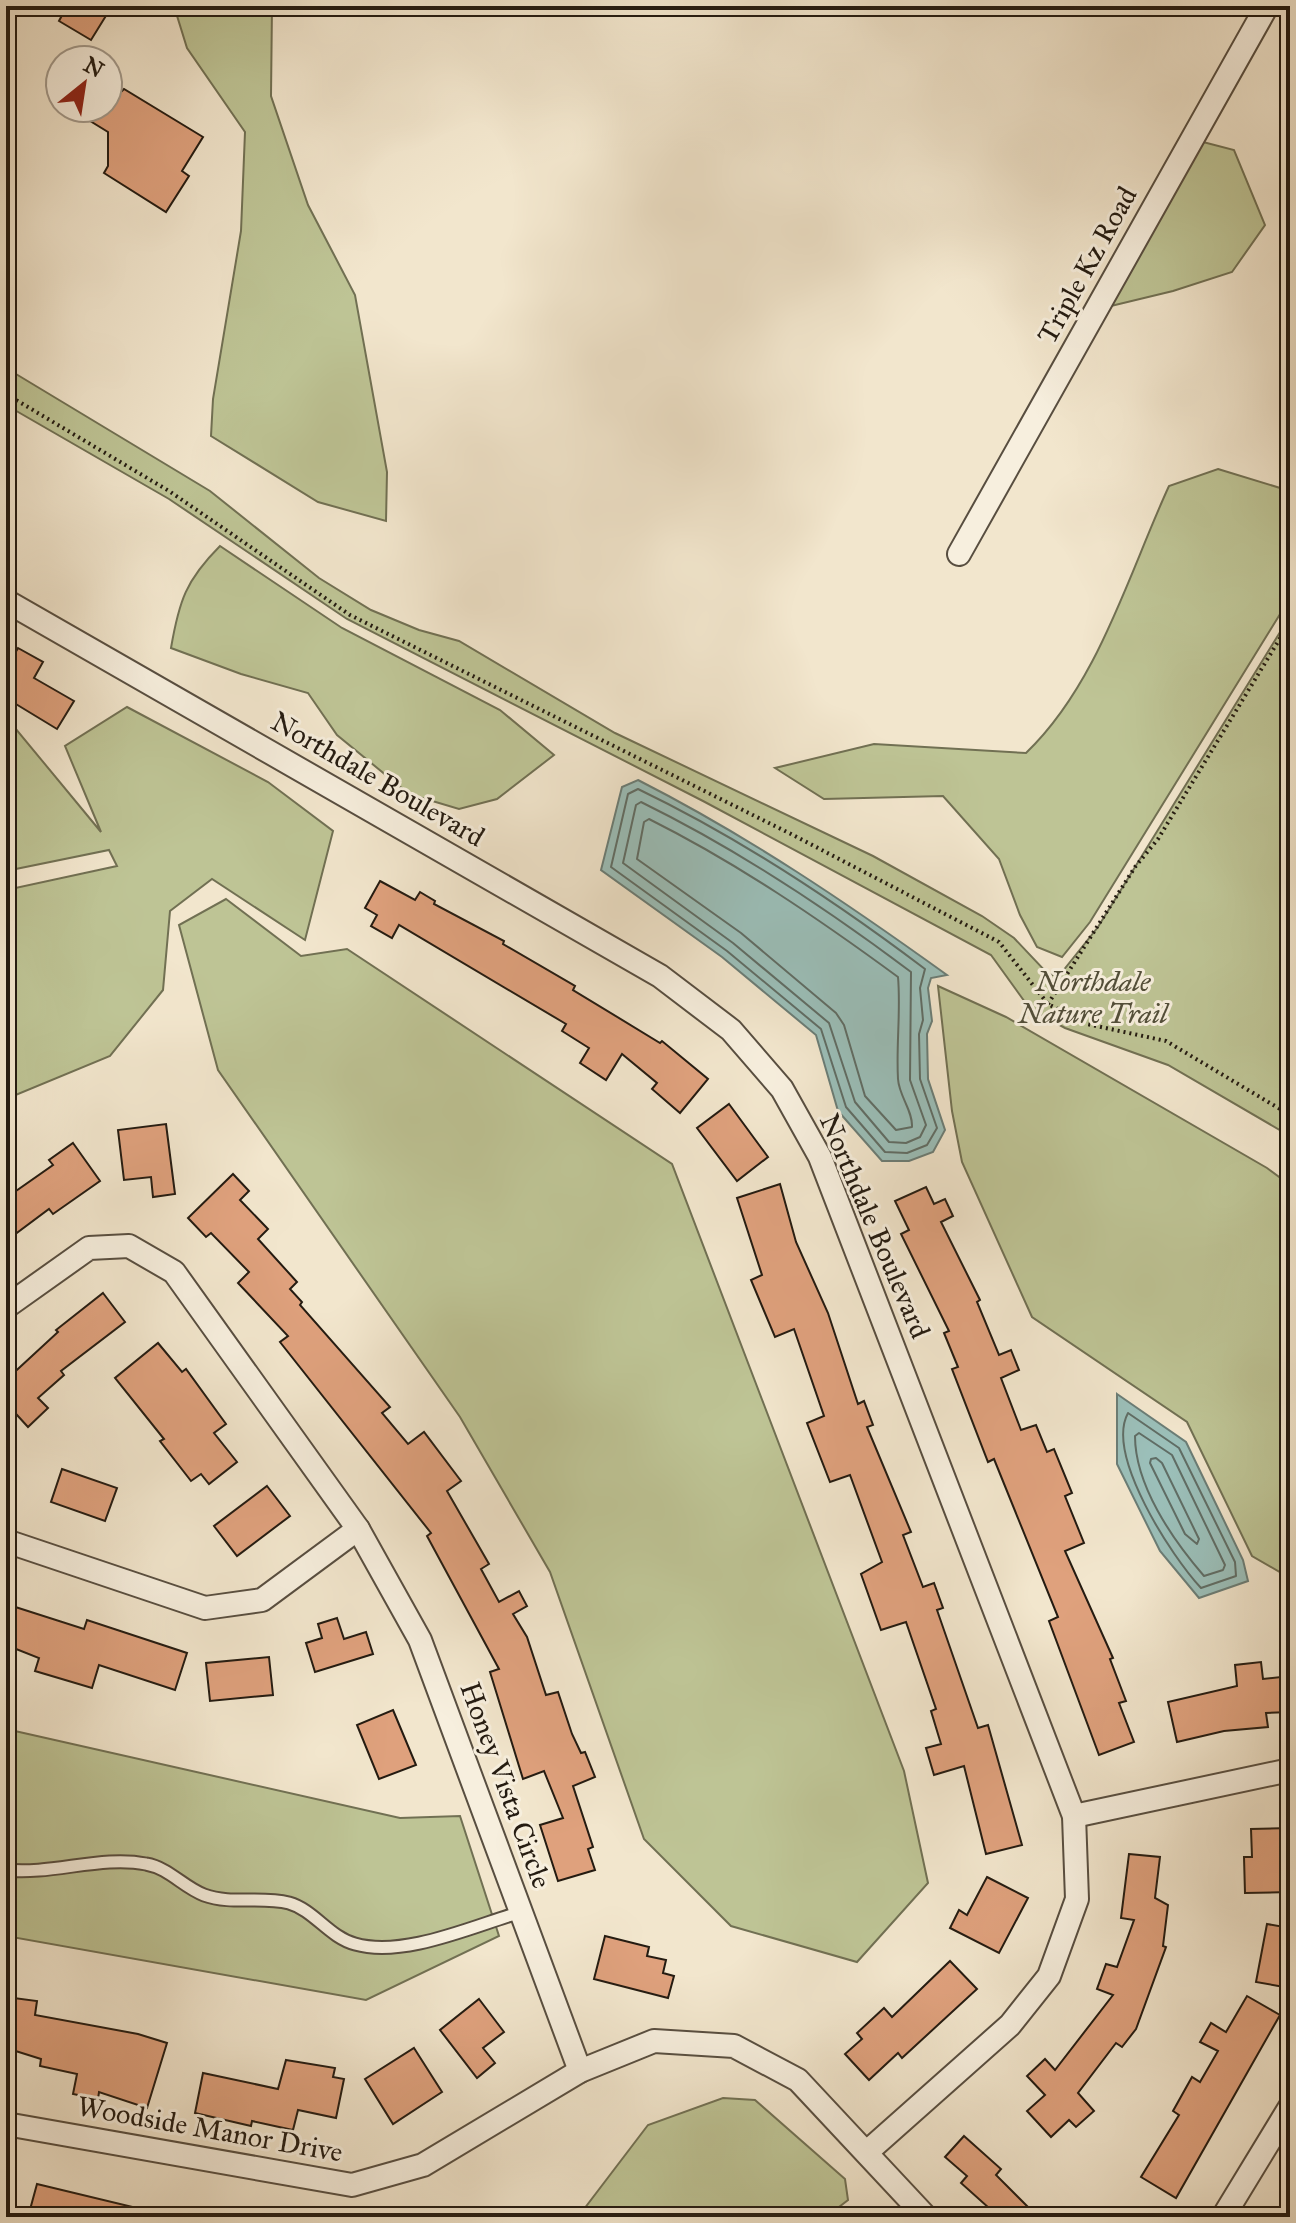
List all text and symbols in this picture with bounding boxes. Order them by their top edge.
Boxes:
north arrow [44,44,124,124]
text: N [79,51,109,84]
street label: Triple Kz Road [1029,180,1145,350]
street label: Northdale Boulevard [265,704,491,854]
park label: Northdale Nature Trail [1016,964,1170,1031]
street label: Northdale Boulevard [812,1108,938,1344]
street label: Honey Vista Circle [452,1677,560,1893]
street label: Woodside Manor Drive [74,2088,346,2170]

